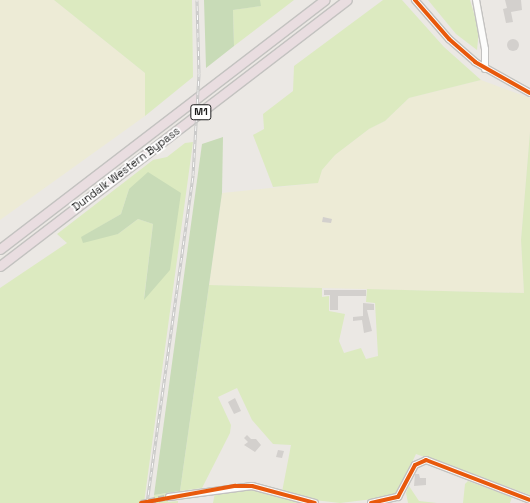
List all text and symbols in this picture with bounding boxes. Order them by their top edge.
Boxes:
road number: M1 [190,104,212,120]
street label: Dundalk Western Bypass [70,124,182,214]

